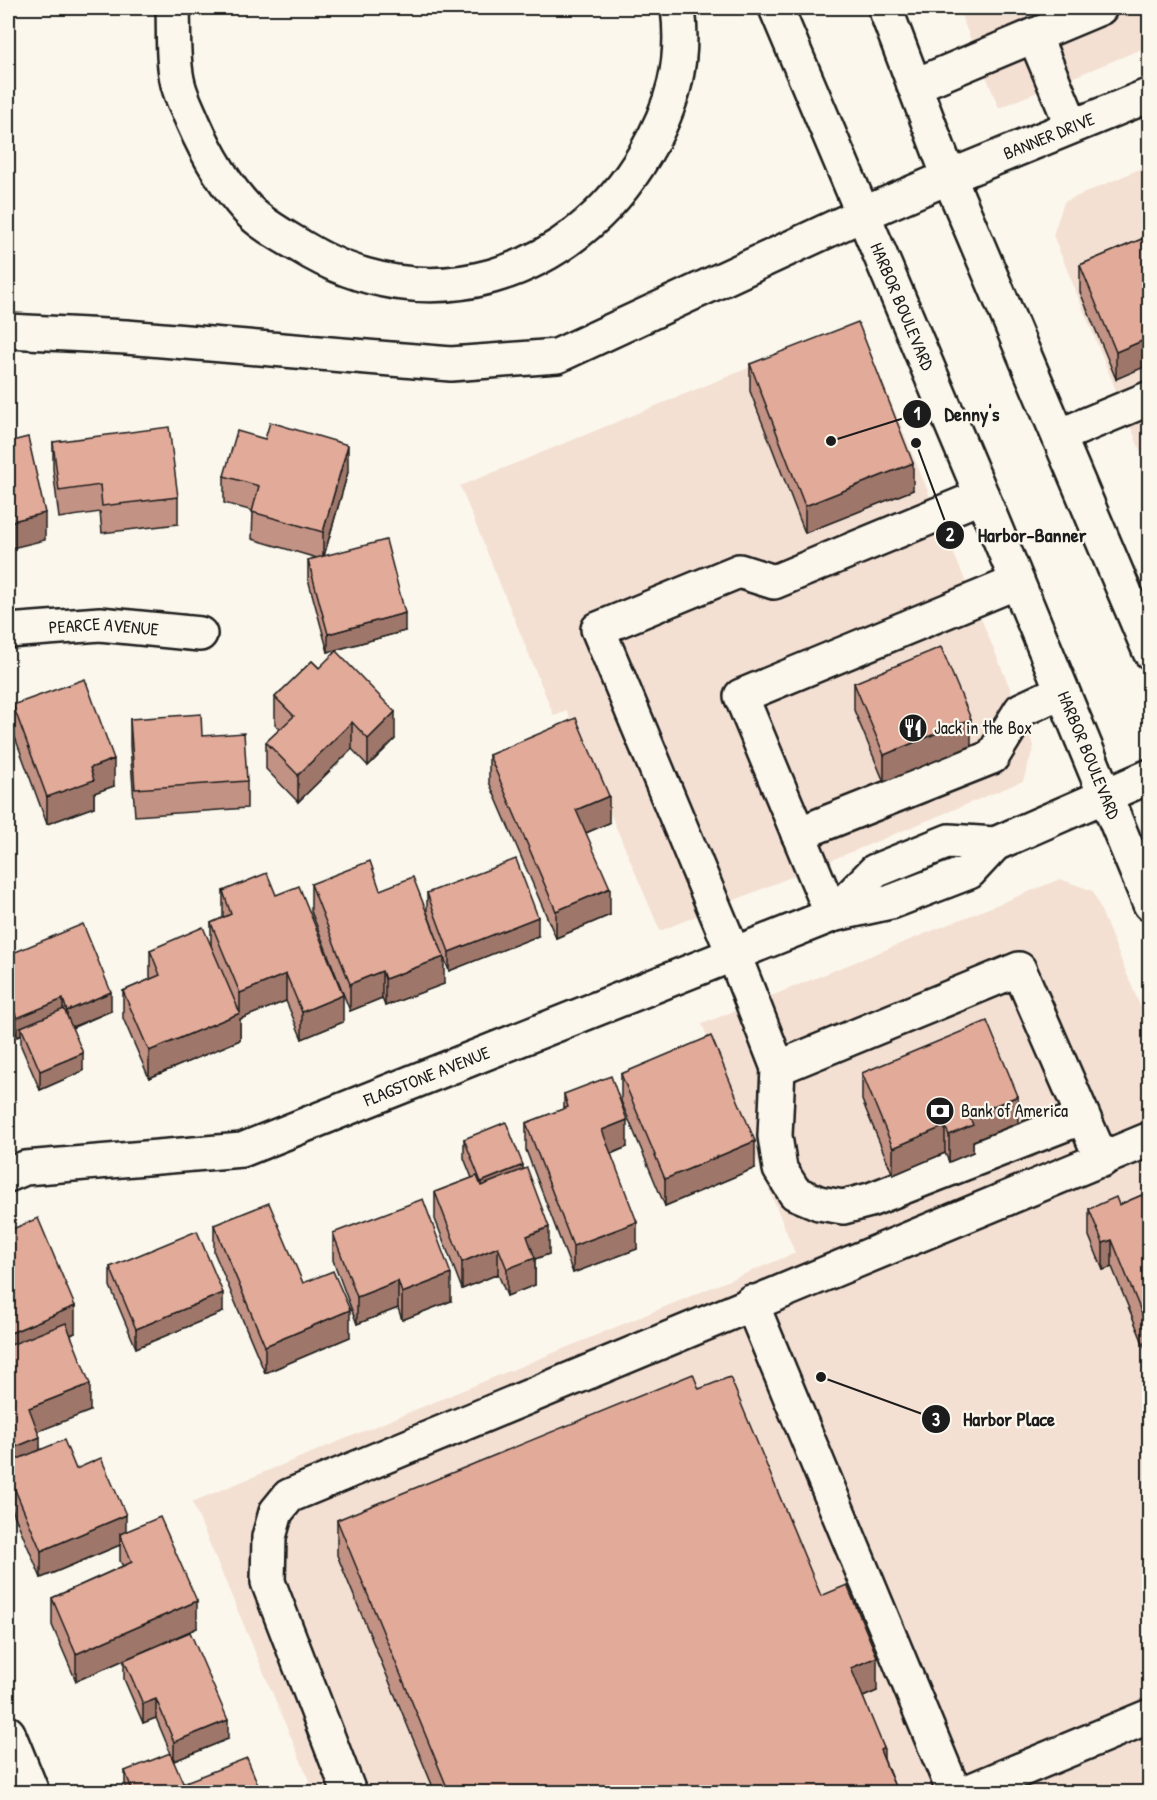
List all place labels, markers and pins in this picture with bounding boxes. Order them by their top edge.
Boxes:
callout: Denny's [902,395,1011,433]
callout: Harbor-Banner [935,516,1098,554]
restaurant icon: Jack in the Box [897,712,929,744]
place label: Jack in the Box [934,715,1032,740]
bank icon: Bank of America [924,1095,956,1127]
place label: Bank of America [961,1098,1068,1123]
callout: Harbor Place [921,1400,1067,1438]

